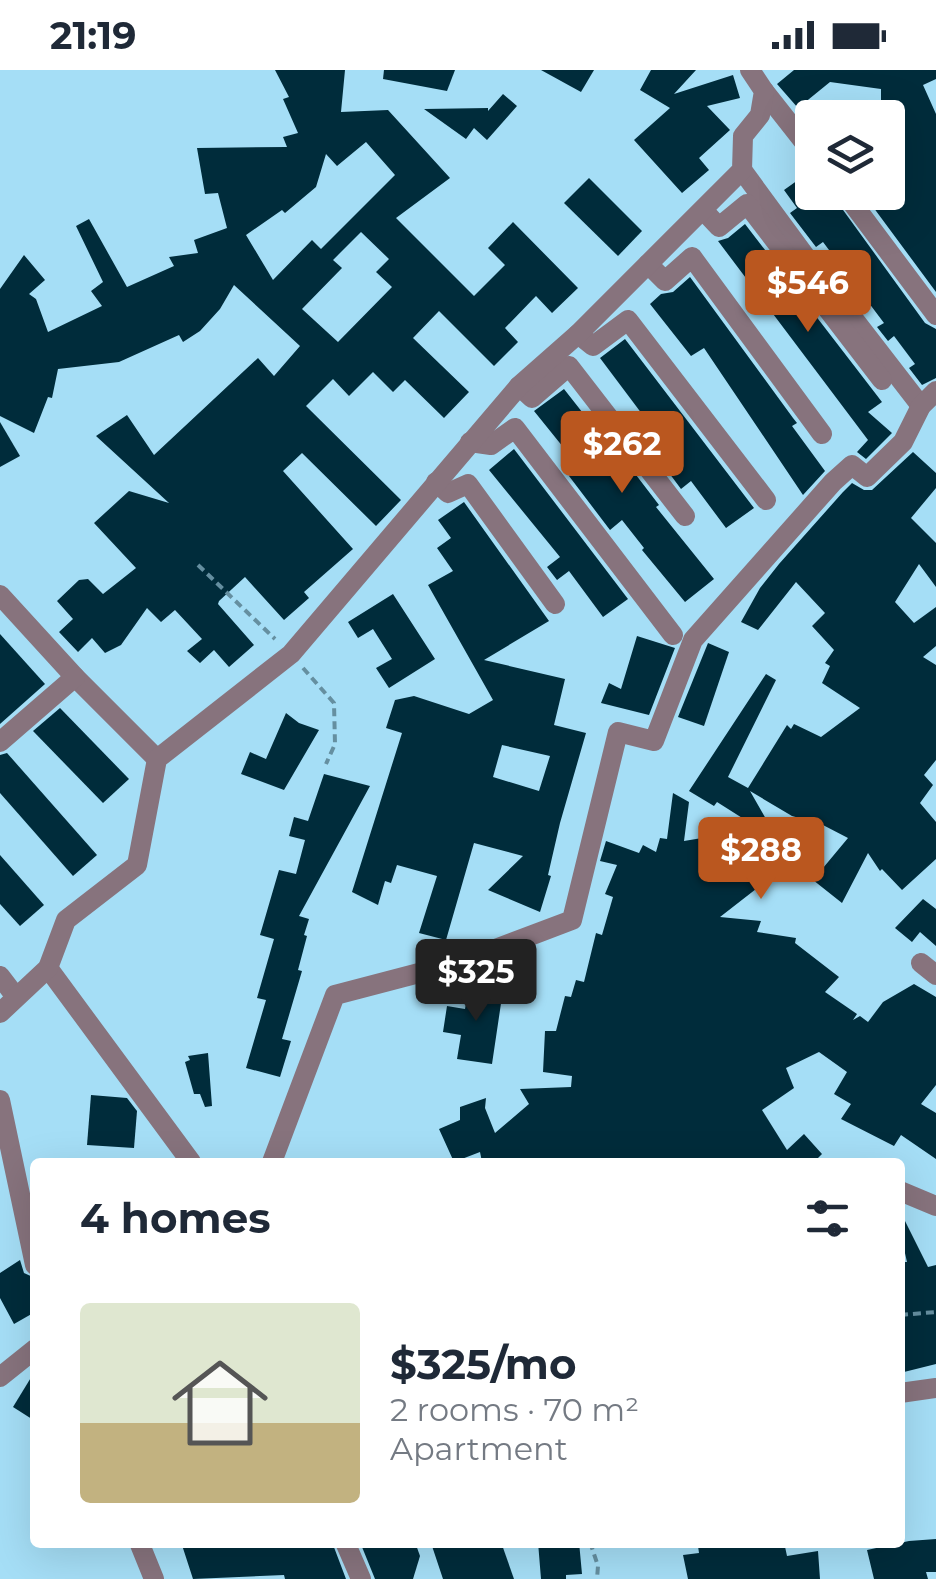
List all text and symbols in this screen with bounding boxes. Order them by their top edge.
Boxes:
text: 21:19 [50,12,136,59]
map controls [795,100,905,210]
button: layers [795,100,905,210]
pin: $546 [749,250,867,335]
text: $546 [767,263,849,302]
pin: $262 [563,411,681,496]
text: $262 [583,424,661,463]
pin: $288 [702,817,820,902]
text: $288 [720,830,802,869]
pin: $325 [417,939,535,1024]
text: $325 [437,952,515,991]
icon: filters [800,1191,855,1246]
text: 4 homes [80,1192,271,1244]
text: $325/mo [390,1338,577,1390]
icon: home [160,1343,280,1463]
text: 2 rooms · 70 m² [390,1390,639,1429]
text: Apartment [390,1429,568,1468]

